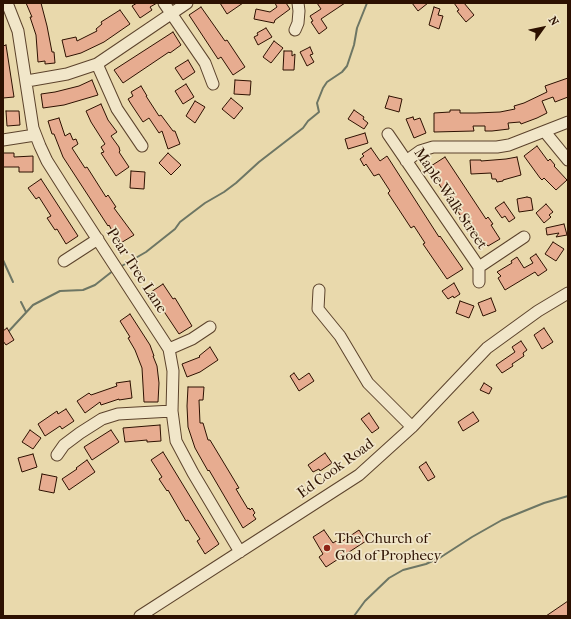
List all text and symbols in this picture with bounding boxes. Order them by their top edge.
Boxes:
north arrow [523,8,563,48]
text: N [546,14,561,28]
street label: Maple Walk Street [409,145,491,253]
street label: Pear Tree Lane [102,225,170,317]
street label: Ed Cook Road [294,435,378,503]
place label: The Church of God of Prophecy [335,530,442,565]
marker: The Church of God of Prophecy [322,543,332,553]

